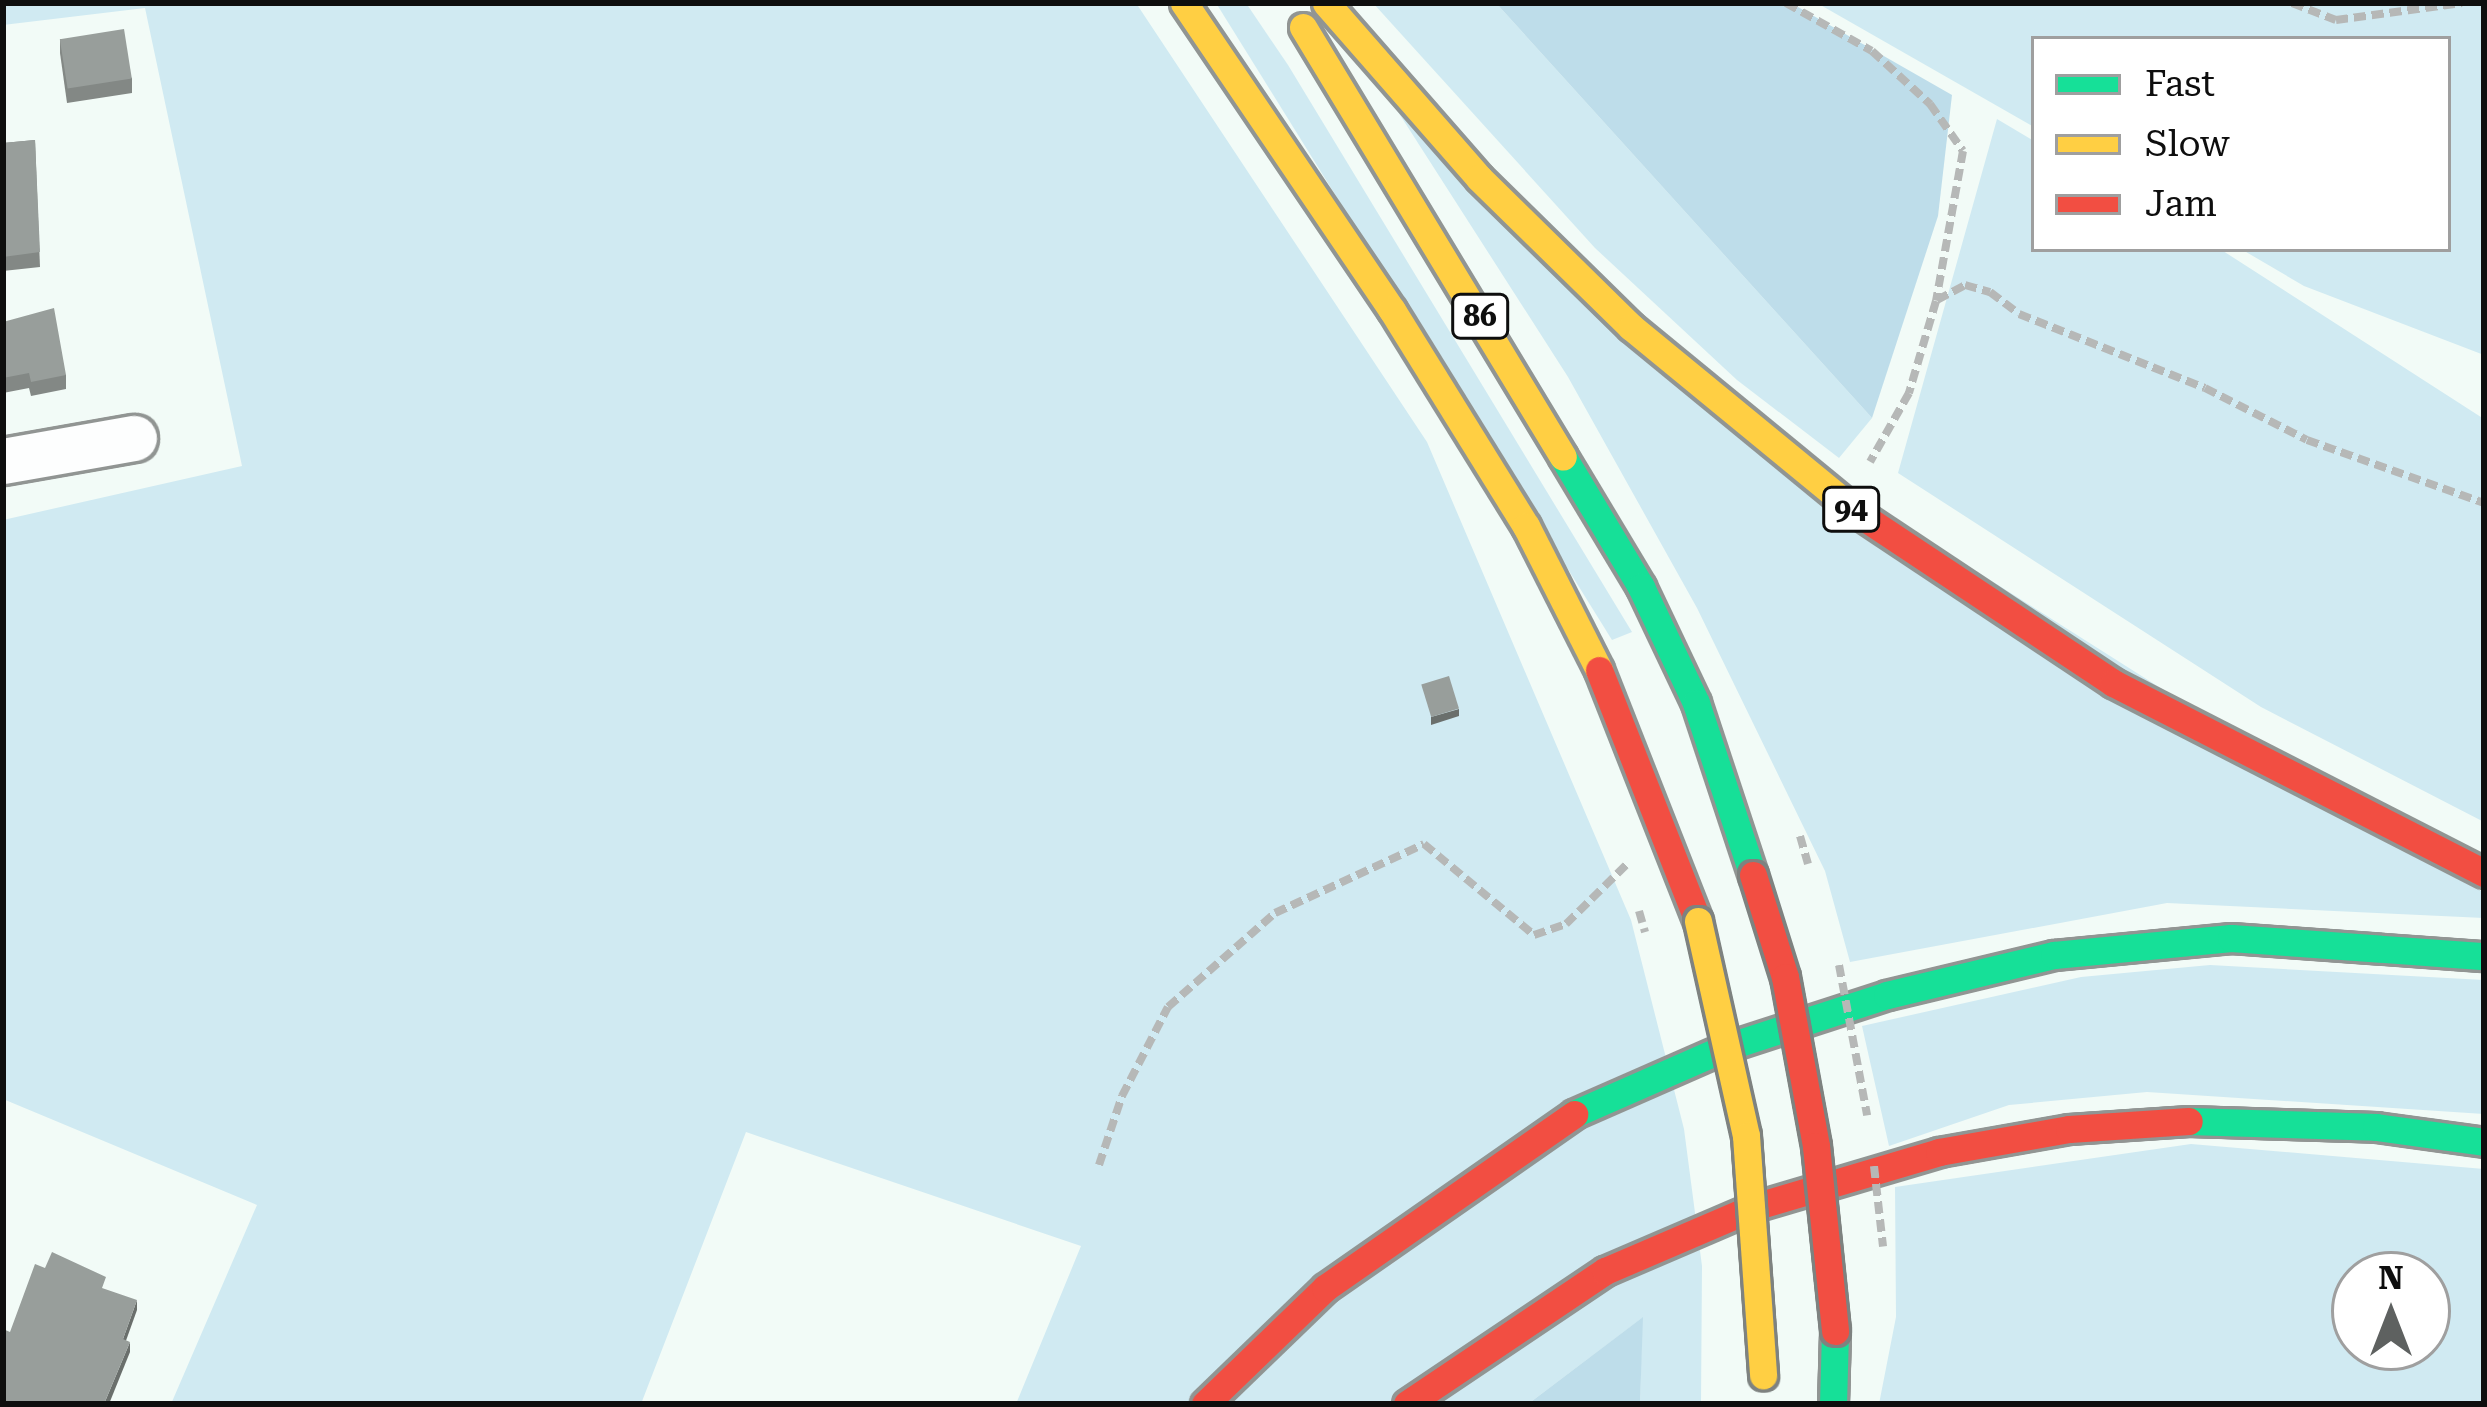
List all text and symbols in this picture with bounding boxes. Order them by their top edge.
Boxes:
legend [2031,36,2451,252]
text: Fast [2145,63,2215,105]
text: Slow [2145,123,2230,165]
text: Jam [2145,183,2217,225]
road number: 86 [1450,292,1510,340]
road number: 94 [1821,485,1881,533]
north arrow [2331,1251,2451,1371]
text: N [2378,1258,2404,1297]

